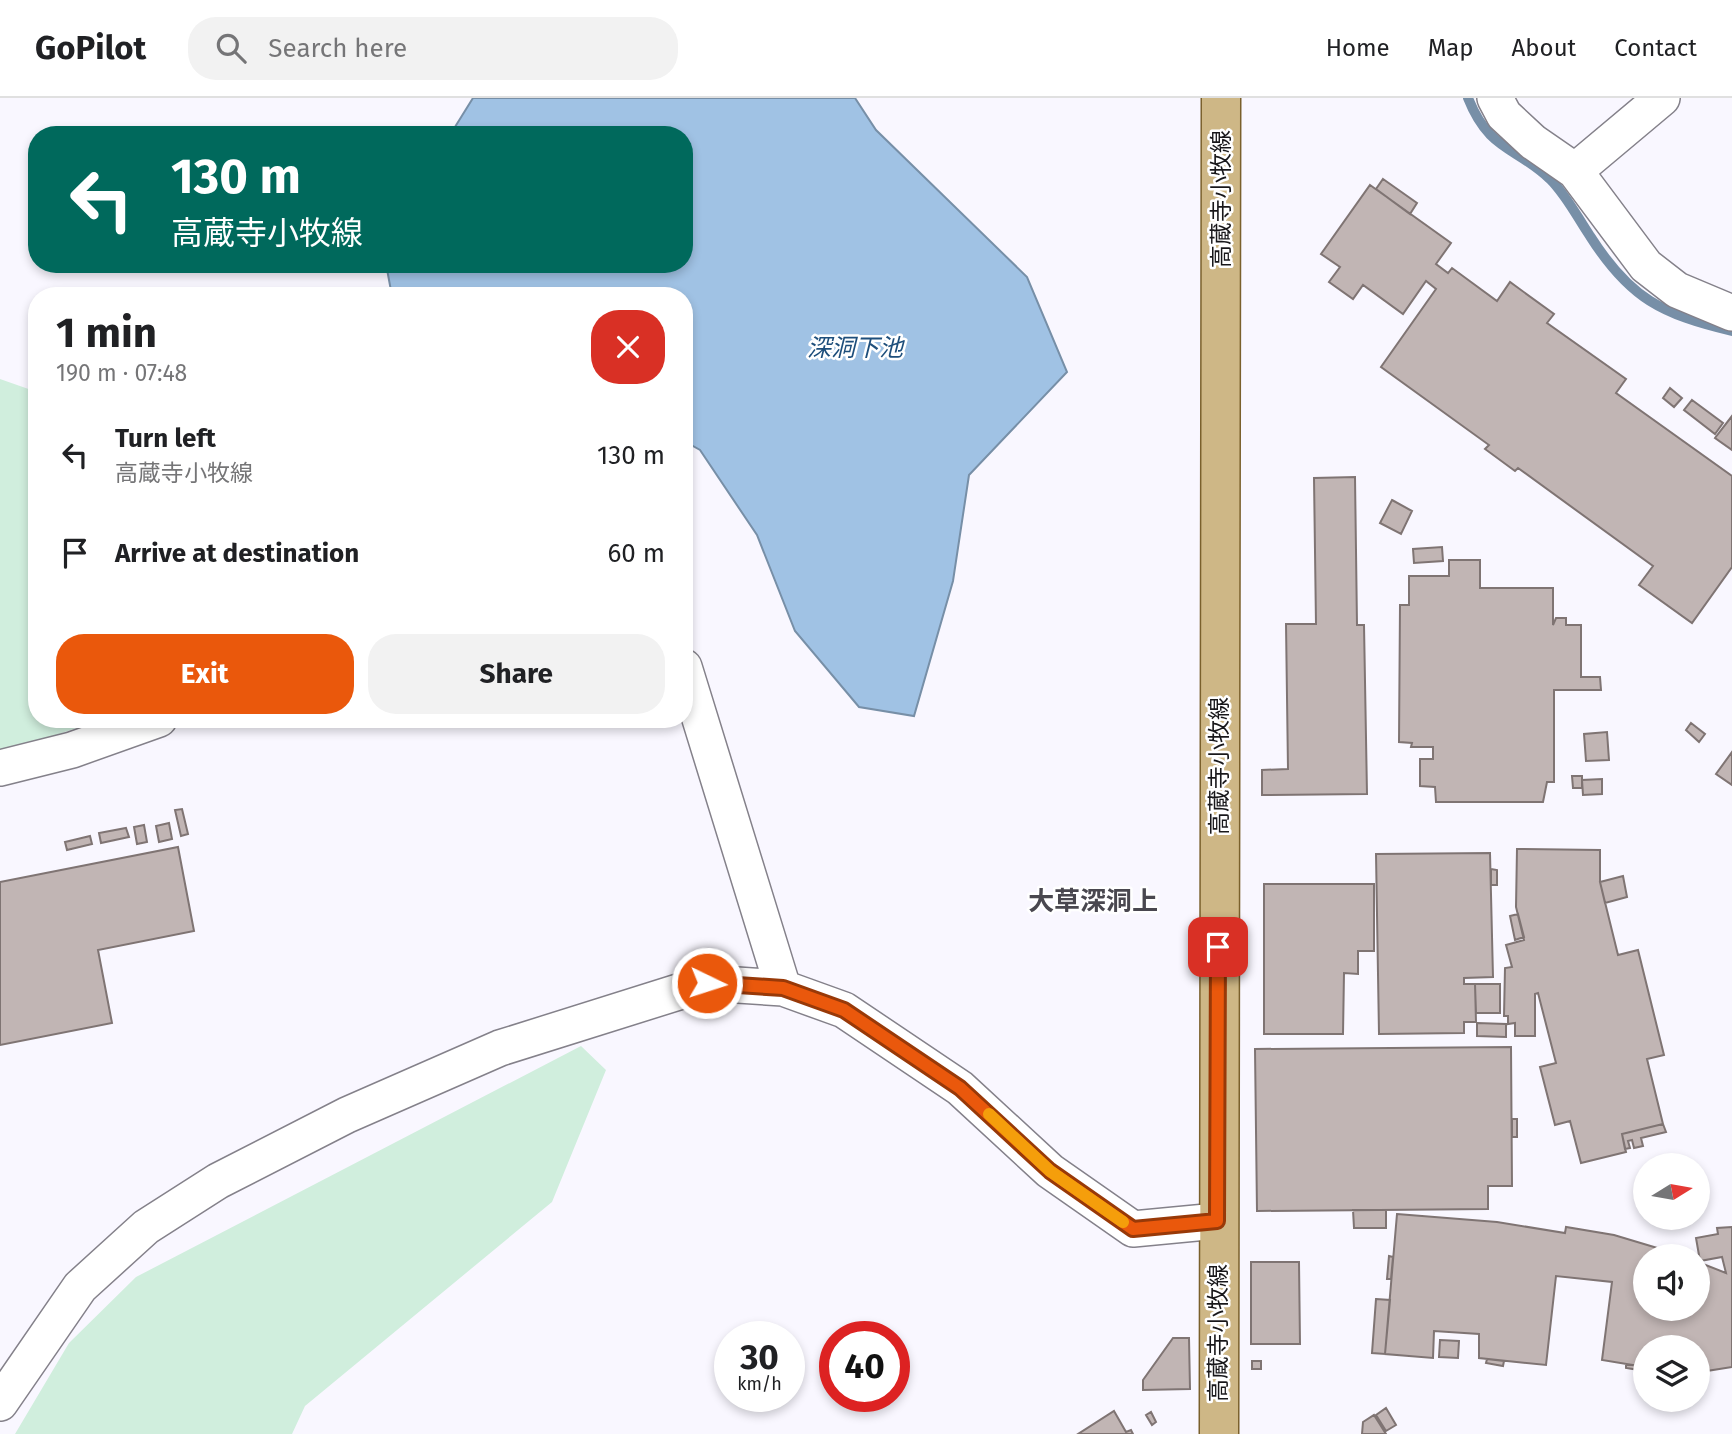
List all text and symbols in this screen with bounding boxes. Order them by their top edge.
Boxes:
search box [188,17,678,80]
text: GoPilot [35,28,146,68]
icon: search [212,29,250,67]
text: Search here [268,33,407,64]
text: Home [1326,34,1390,62]
text: Map [1428,34,1474,62]
text: About [1512,34,1576,62]
text: Contact [1614,34,1697,62]
street label: 高蔵寺小牧線 [1207,130,1235,268]
text: 130 m [171,147,301,206]
icon: left [56,154,147,245]
text: 高蔵寺小牧線 [171,214,363,252]
text: 1 min [56,308,157,358]
button: close [591,310,665,384]
water label: 深洞下池 [807,334,905,362]
text: 190 m · 07:48 [56,359,187,387]
text: Turn left [115,423,216,454]
icon: left [56,436,94,474]
text: 130 m [597,440,665,471]
text: 高蔵寺小牧線 [115,459,253,487]
icon: arrive [56,534,94,572]
text: Arrive at destination [115,538,359,569]
text: 60 m [607,538,665,569]
button: Exit [56,634,354,714]
button: Share [368,634,665,714]
street label: 高蔵寺小牧線 [1205,697,1233,835]
district label: 大草深洞上 [1028,886,1158,917]
pin [1188,917,1248,977]
icon: arrive [1199,928,1237,966]
position arrow [670,946,744,1020]
north arrow [1633,1153,1710,1230]
map controls [1633,1153,1710,1412]
button: sound [1633,1244,1710,1321]
street label: 高蔵寺小牧線 [1204,1264,1232,1402]
speed limit sign: 40 [819,1321,910,1412]
button: layers [1633,1335,1710,1412]
text: 30 [740,1336,779,1378]
text: km/h [737,1373,782,1395]

